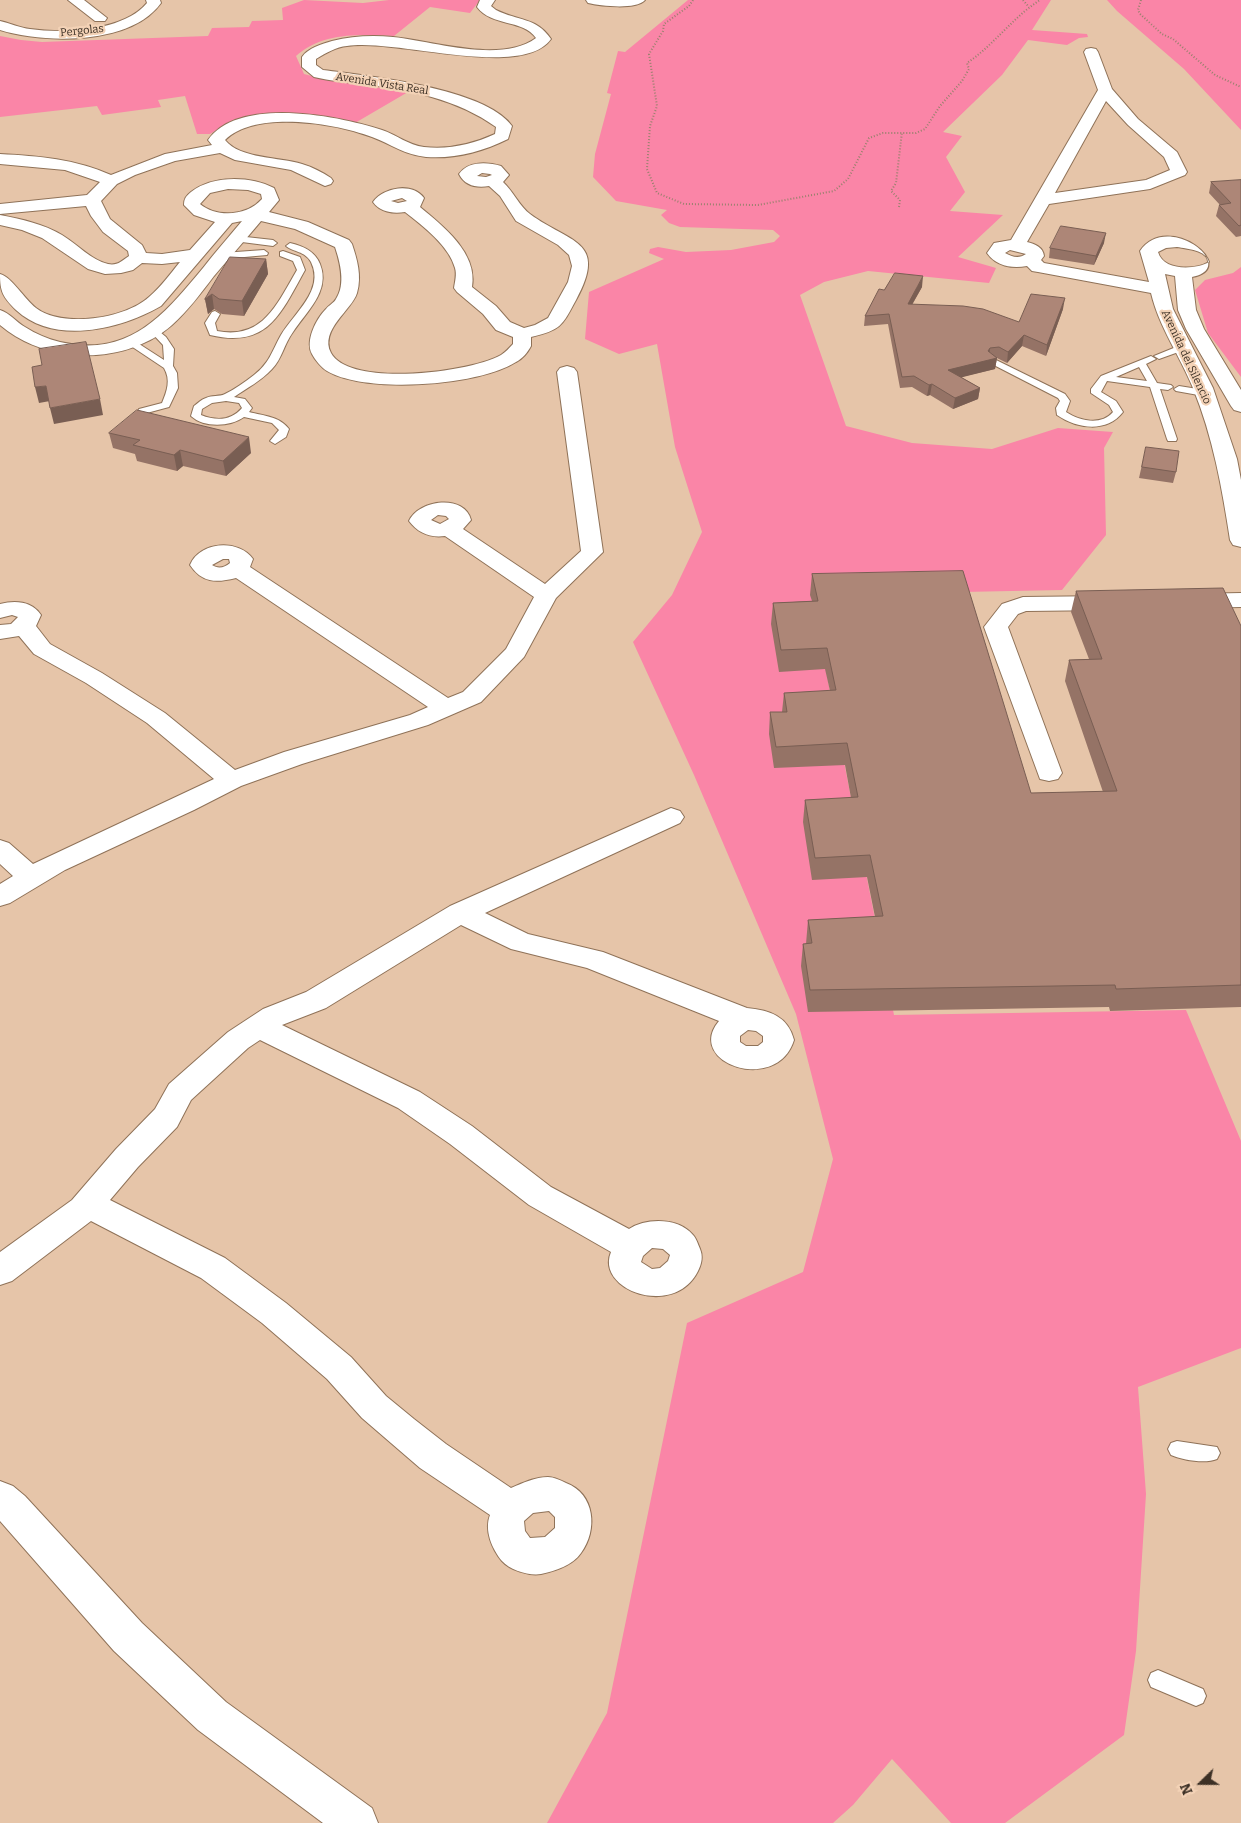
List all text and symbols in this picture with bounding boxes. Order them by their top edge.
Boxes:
street label: Pergolas [60,22,104,40]
street label: Avenida Vista Real [335,70,429,98]
street label: Avenida del Silencio [1158,308,1214,406]
north arrow [1176,1758,1226,1808]
text: N [1177,1781,1197,1797]

